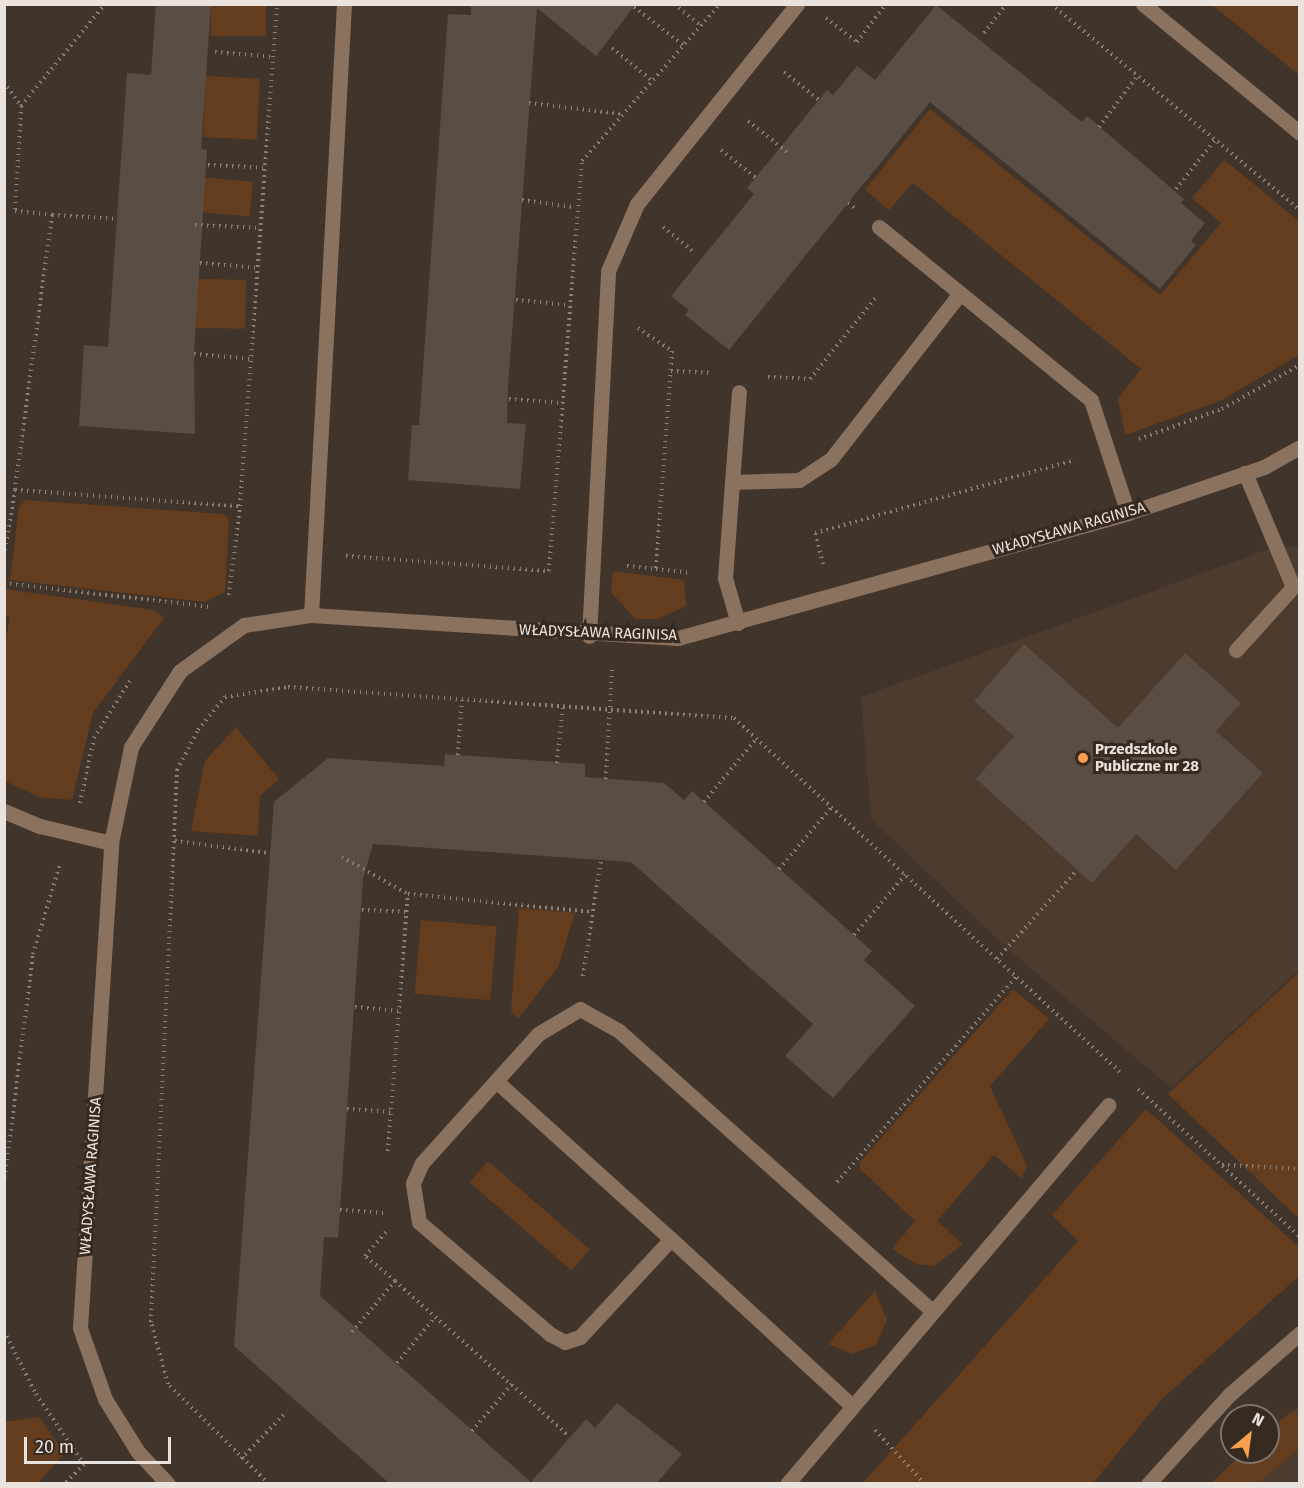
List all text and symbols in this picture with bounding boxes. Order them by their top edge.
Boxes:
street label: WŁADYSŁAWA RAGINISA [991,499,1147,559]
street label: WŁADYSŁAWA RAGINISA [519,621,677,645]
place label: Przedszkole Publiczne nr 28 [1095,740,1199,775]
marker: Przedszkole Publiczne nr 28 [1076,751,1090,765]
street label: WŁADYSŁAWA RAGINISA [77,1097,105,1255]
north arrow [1220,1404,1280,1464]
text: N [1249,1409,1267,1430]
scale bar [27,1425,174,1463]
text: 20 m [35,1436,74,1458]

